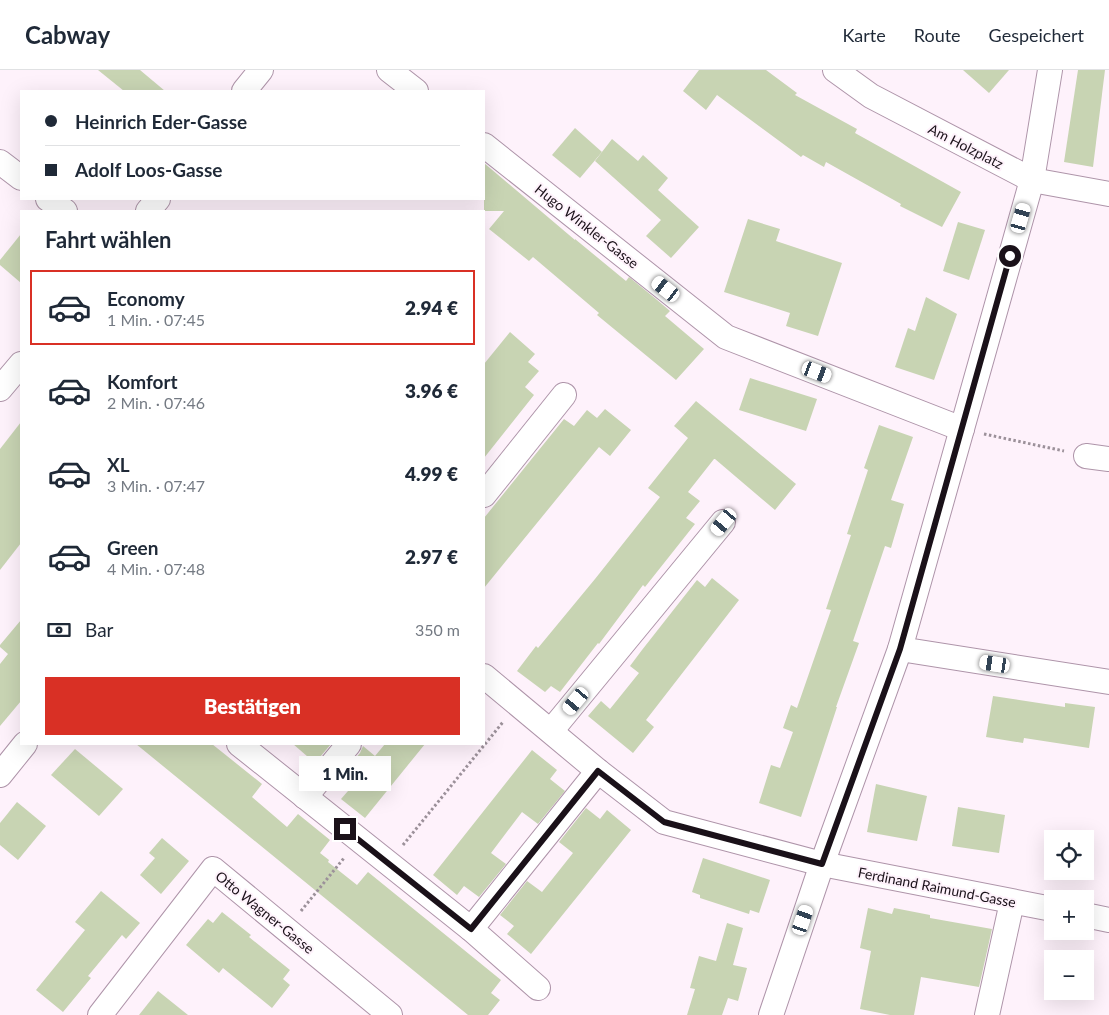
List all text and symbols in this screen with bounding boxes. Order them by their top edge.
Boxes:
text: Cabway [25,20,110,49]
text: Karte [842,24,886,46]
text: Route [914,24,961,46]
text: Gespeichert [989,24,1084,46]
text: Heinrich Eder-Gasse [75,110,247,133]
street label: Am Holzplatz [926,120,1006,172]
text: Adolf Loos-Gasse [75,158,222,181]
street label: Hugo Winkler-Gasse [532,180,642,272]
car [1009,202,1032,234]
text: Fahrt wählen [45,226,172,253]
route start [999,245,1021,267]
car [649,274,682,304]
icon: car [47,285,92,330]
text: Economy [107,287,185,310]
text: 2.94 € [405,296,458,319]
text: 1 Min. · 07:45 [107,310,205,329]
car [800,360,833,384]
icon: car [47,368,92,413]
text: Komfort [107,370,178,393]
text: 3.96 € [405,379,458,402]
text: 2 Min. · 07:46 [107,393,205,412]
icon: car [47,451,92,496]
text: XL [107,453,130,476]
text: 4.99 € [405,462,458,485]
text: 3 Min. · 07:47 [107,476,205,495]
car [708,506,739,538]
icon: car [47,534,92,579]
text: Green [107,536,158,559]
text: 2.97 € [405,545,458,568]
text: 4 Min. · 07:48 [107,559,205,578]
icon: cash [45,616,73,644]
text: Bar [85,618,114,641]
text: 350 m [415,620,460,639]
car [979,654,1010,674]
button: Bestätigen [45,677,460,735]
car [560,685,591,717]
callout: 1 Min. [299,756,391,792]
text: 1 Min. [322,764,368,783]
route end [334,818,356,840]
map controls [1044,830,1094,1000]
button: locate [1044,830,1094,880]
street label: Ferdinand Raimund-Gasse [857,863,1017,911]
street label: Otto Wagner-Gasse [212,867,318,957]
button: + [1044,890,1094,940]
car [791,903,814,937]
button: − [1044,950,1094,1000]

